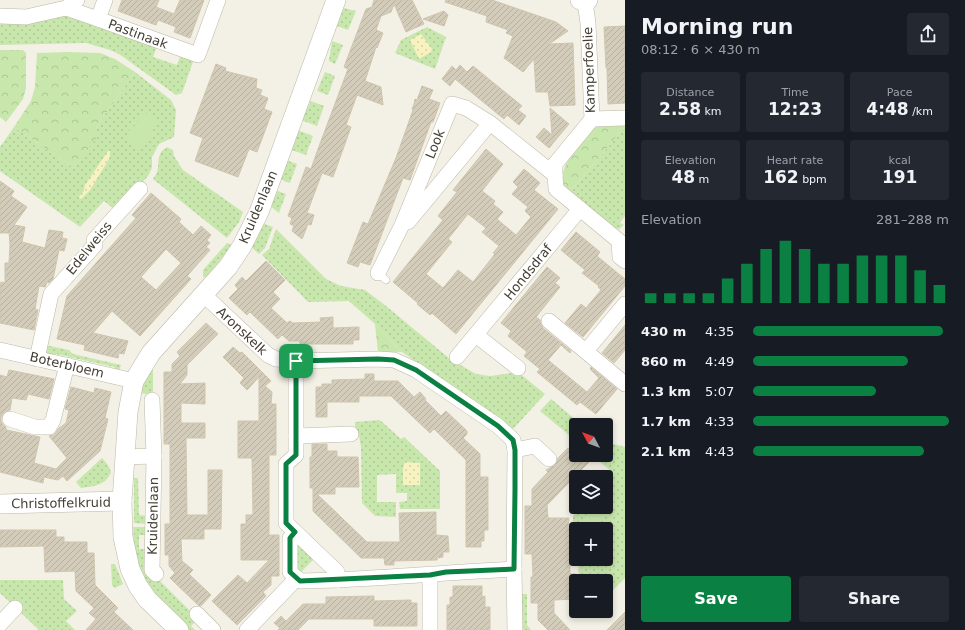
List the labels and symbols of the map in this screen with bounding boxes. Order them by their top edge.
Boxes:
street label: Pastinaak [106,16,170,52]
street label: Kamperfoelie [580,27,598,113]
street label: Look [422,127,448,161]
street label: Kruidenlaan [236,168,280,246]
street label: Edelweiss [63,218,115,278]
street label: Hondsdraf [501,241,555,303]
street label: Aronskelk [214,304,271,358]
pin [279,344,313,378]
street label: Boterbloem [28,349,106,381]
north arrow [569,418,613,462]
street label: Kruidenlaan [145,477,161,555]
street label: Christoffelkruid [11,495,111,511]

